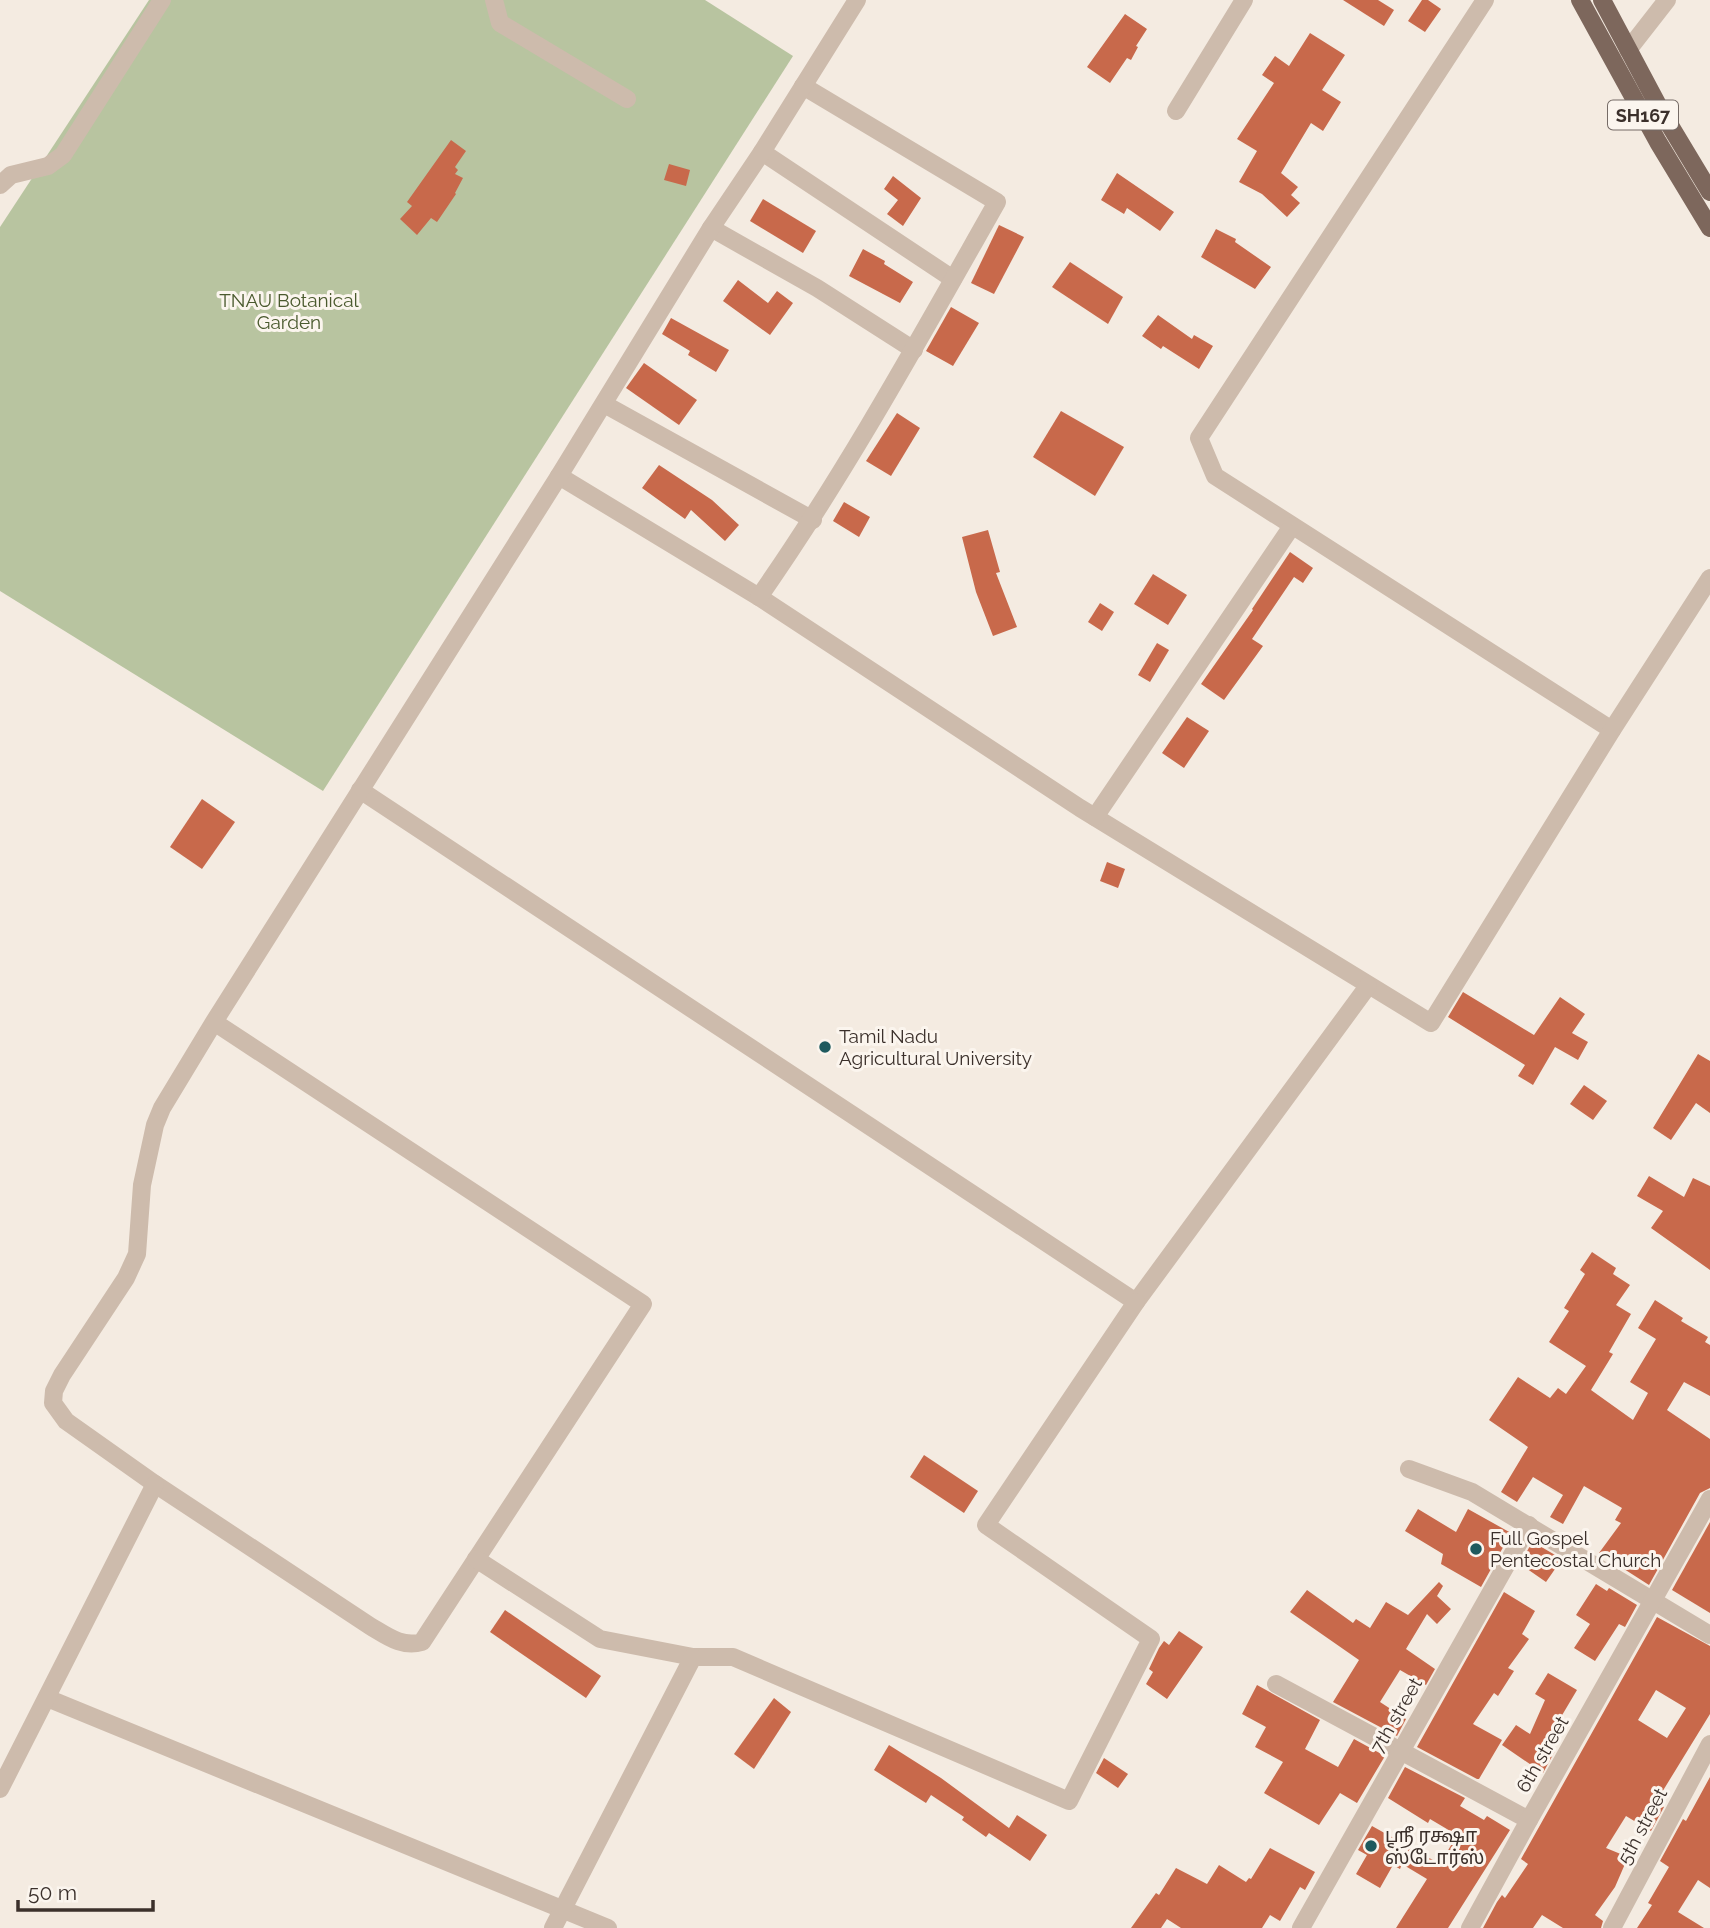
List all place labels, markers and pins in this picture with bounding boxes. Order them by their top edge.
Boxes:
place label: Tamil Nadu Agricultural University [839,1025,1032,1069]
marker: Tamil Nadu Agricultural University [817,1039,833,1055]
place label: Full Gospel Pentecostal Church [1490,1527,1661,1571]
marker: Full Gospel Pentecostal Church [1468,1541,1484,1557]
place label: ஶ்ரீ ரக்ஷா ஸ்டோர்ஸ் [1385,1824,1484,1869]
marker: ஶ்ரீ ரக்ஷா ஸ்டோர்ஸ் [1363,1838,1379,1854]

